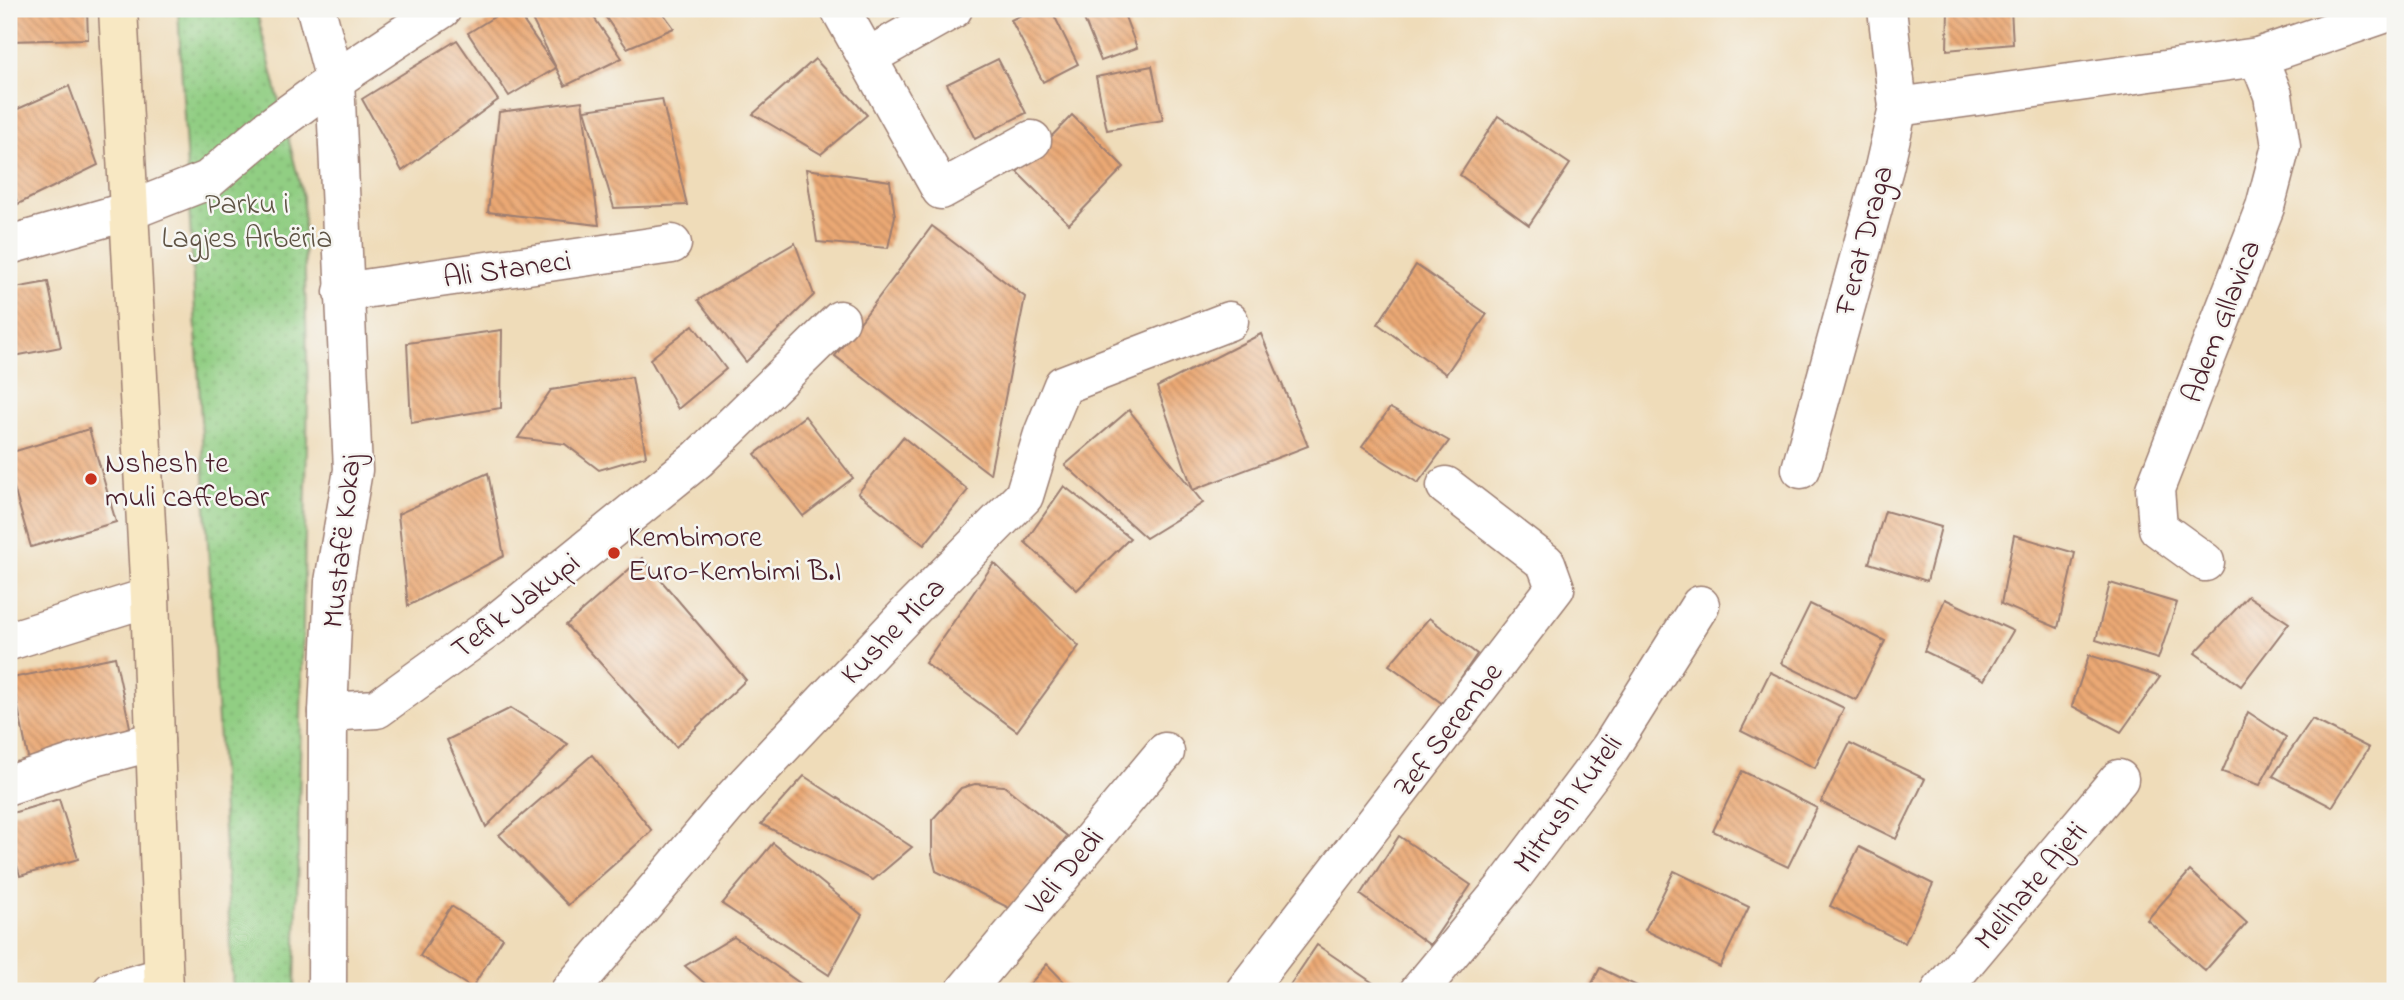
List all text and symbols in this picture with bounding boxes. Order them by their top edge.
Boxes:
street label: Ferat Draga [1825,161,1907,321]
park label: Parku i Lagjes Arbëria [162,184,332,262]
street label: Adem Gllavica [2172,234,2274,410]
street label: Ali Staneci [441,240,574,302]
place label: Nshesh te muli caffebar [105,443,270,521]
street label: Mustafë Kokaj [313,451,375,630]
marker: Nshesh te muli caffebar [83,471,99,487]
place label: Kembimore Euro-Kembimi B.I [628,517,841,595]
street label: Tefik Jakupi [443,543,591,672]
marker: Kembimore Euro-Kembimi B.I [606,545,622,561]
street label: Kushe Mica [831,568,957,696]
street label: Zef Serembe [1384,653,1515,808]
street label: Mitrush Kuteli [1504,726,1635,883]
street label: Melihate Ajeti [1965,813,2100,961]
street label: Veli Dedi [1016,819,1116,927]

